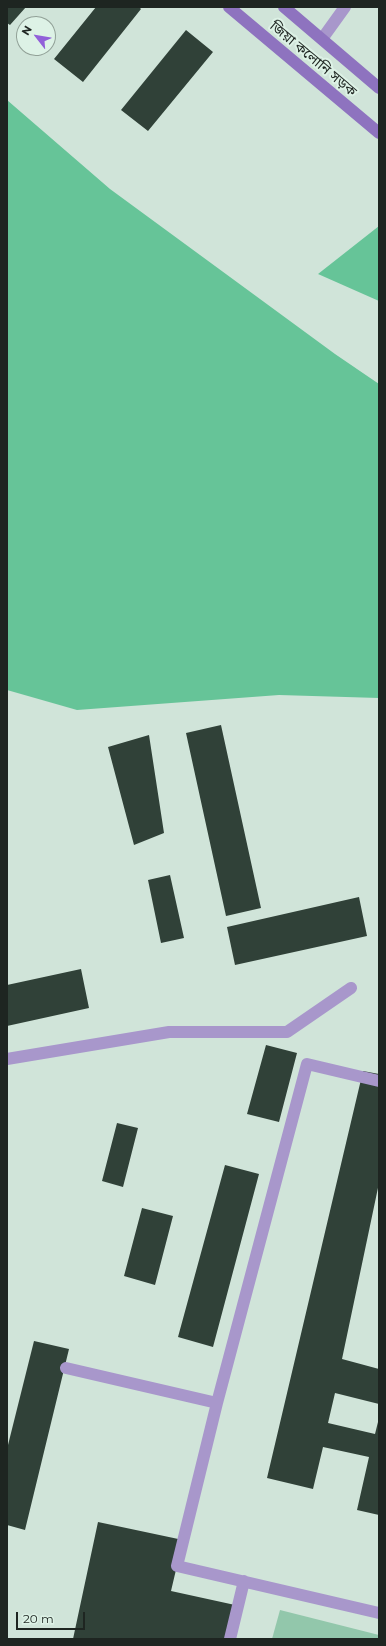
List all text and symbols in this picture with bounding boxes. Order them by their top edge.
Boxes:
north arrow [16,16,56,56]
street label: জিয়া কলোনি সড়ক [266,18,360,100]
text: N [18,23,35,38]
scale bar [18,1604,87,1630]
text: 20 m [23,1611,54,1626]

